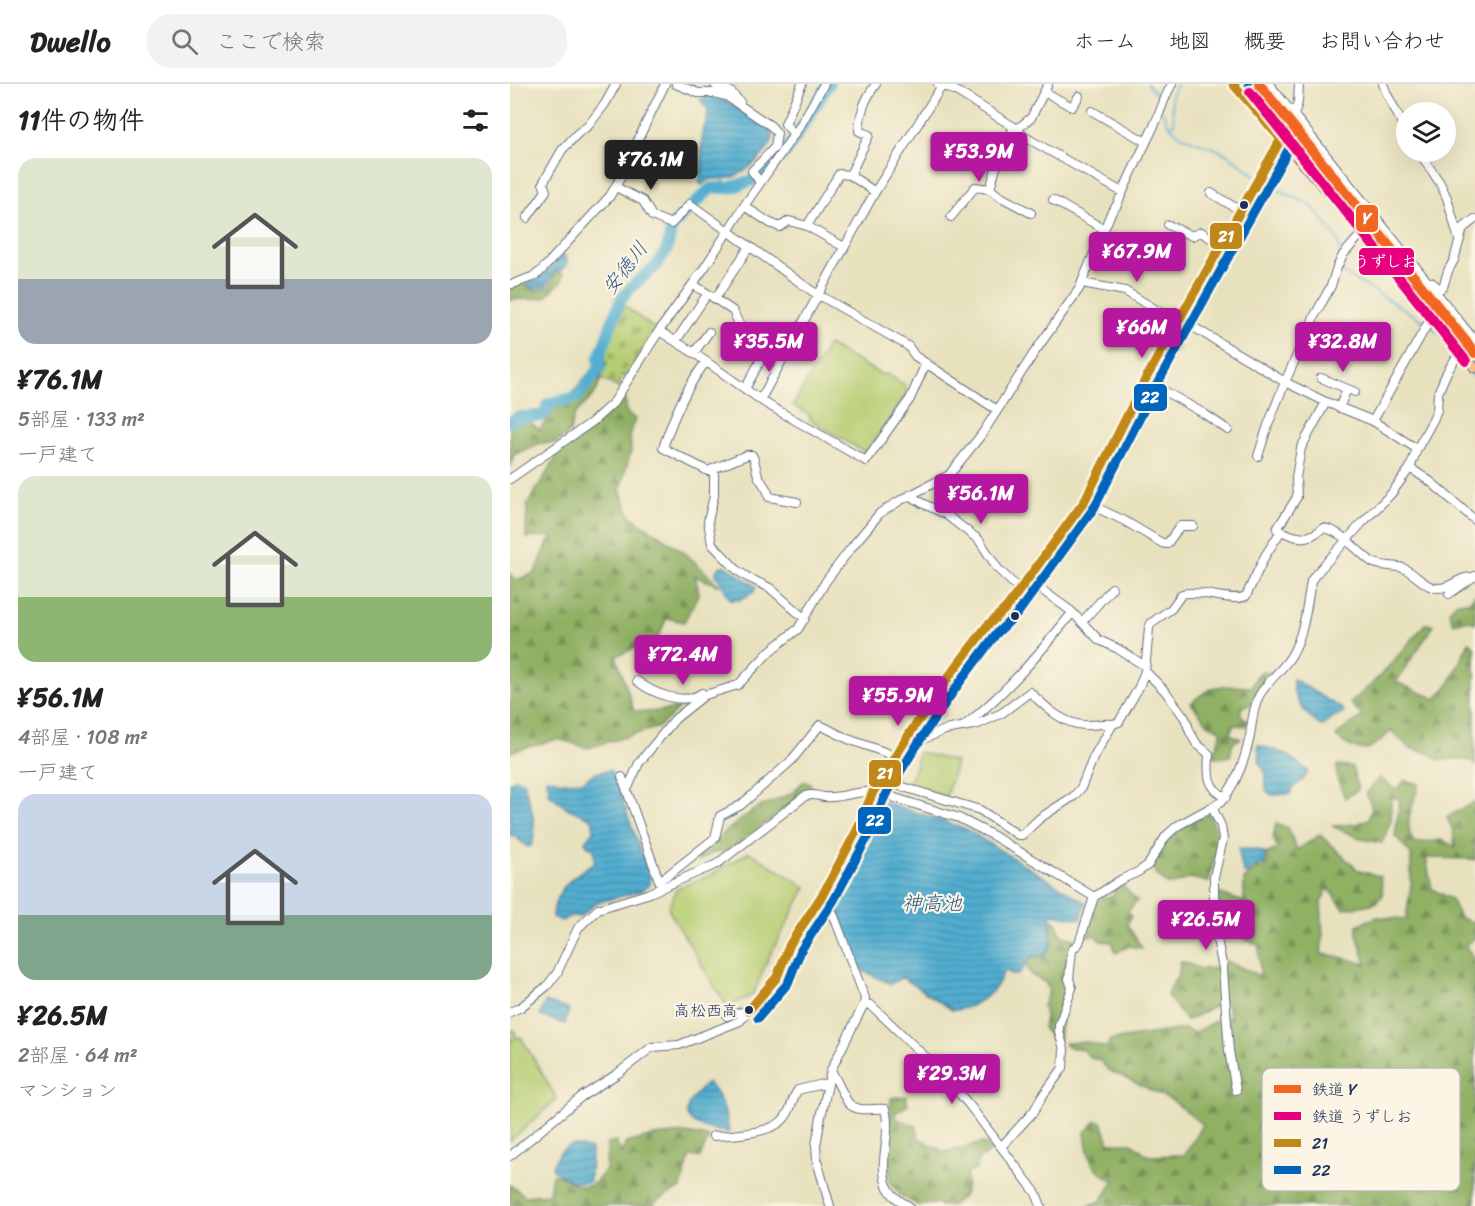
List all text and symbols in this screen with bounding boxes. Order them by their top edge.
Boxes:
search box [147,14,567,68]
text: Dwello [30,17,111,66]
text: ここで検索 [216,22,326,61]
text: ホーム [1074,22,1136,60]
text: 地図 [1169,22,1211,60]
text: 概要 [1244,22,1286,60]
text: お問い合わせ [1319,22,1445,60]
icon: search [168,25,201,58]
text: 11件の物件 [18,97,144,143]
map controls [1396,102,1456,162]
button: layers [1396,102,1456,162]
icon: filters [459,104,492,137]
pin: ¥53.9M [930,132,1028,183]
text: ¥53.9M [945,134,1013,169]
pin: ¥76.1M [602,140,700,191]
text: ¥76.1M [619,142,683,177]
icon: home [201,197,309,305]
unlabelled marker [1238,199,1250,211]
line badge: Y [1355,204,1379,233]
text: Y [1363,204,1373,233]
line badge: 21 [1209,222,1243,250]
text: 21 [1217,222,1234,251]
pin: ¥67.9M [1088,232,1186,283]
water label: 安徳川 [593,234,657,302]
text: ¥67.9M [1103,234,1171,269]
text: うずしお [1354,247,1418,276]
line badge: うずしお [1358,247,1415,276]
pin: ¥66M [1106,308,1178,359]
text: ¥66M [1117,310,1167,345]
pin: ¥35.5M [720,322,818,373]
pin: ¥32.8M [1294,322,1392,373]
text: ¥35.5M [735,324,803,359]
text: ¥32.8M [1309,324,1377,359]
text: ¥76.1M [18,356,102,402]
line badge: 22 [1133,383,1168,412]
text: 22 [1140,383,1160,412]
text: 5部屋 · 133 m² [18,402,145,437]
text: 一戸建て [18,437,98,472]
pin: ¥56.1M [932,474,1030,525]
text: ¥56.1M [948,476,1014,511]
icon: home [201,515,309,623]
unlabelled marker [1009,610,1021,622]
pin: ¥72.4M [634,635,732,686]
text: ¥72.4M [649,637,717,672]
text: ¥56.1M [18,674,103,720]
pin: ¥55.9M [849,676,947,727]
text: ¥55.9M [863,678,933,713]
text: 4部屋 · 108 m² [18,720,148,755]
text: 一戸建て [18,755,98,790]
line badge: 21 [868,759,902,788]
text: 21 [876,759,893,788]
line badge: 22 [857,806,892,835]
text: 22 [865,806,885,835]
icon: home [201,833,309,941]
water label: 神高池 [902,886,963,921]
pin: ¥26.5M [1157,900,1255,951]
text: ¥26.5M [1172,902,1240,937]
text: ¥26.5M [18,992,107,1038]
place label: 高松西高 [674,996,738,1025]
marker: 高松西高 [743,1004,755,1016]
text: 2部屋 · 64 m² [18,1038,138,1073]
pin: ¥29.3M [903,1054,1001,1105]
text: ¥29.3M [918,1056,986,1091]
legend [1262,1068,1460,1191]
text: マンション [18,1073,117,1108]
text: 鉄道 Y [1312,1075,1358,1104]
text: 鉄道 うずしお [1312,1102,1412,1131]
text: 21 [1312,1129,1328,1158]
text: 22 [1312,1156,1330,1185]

